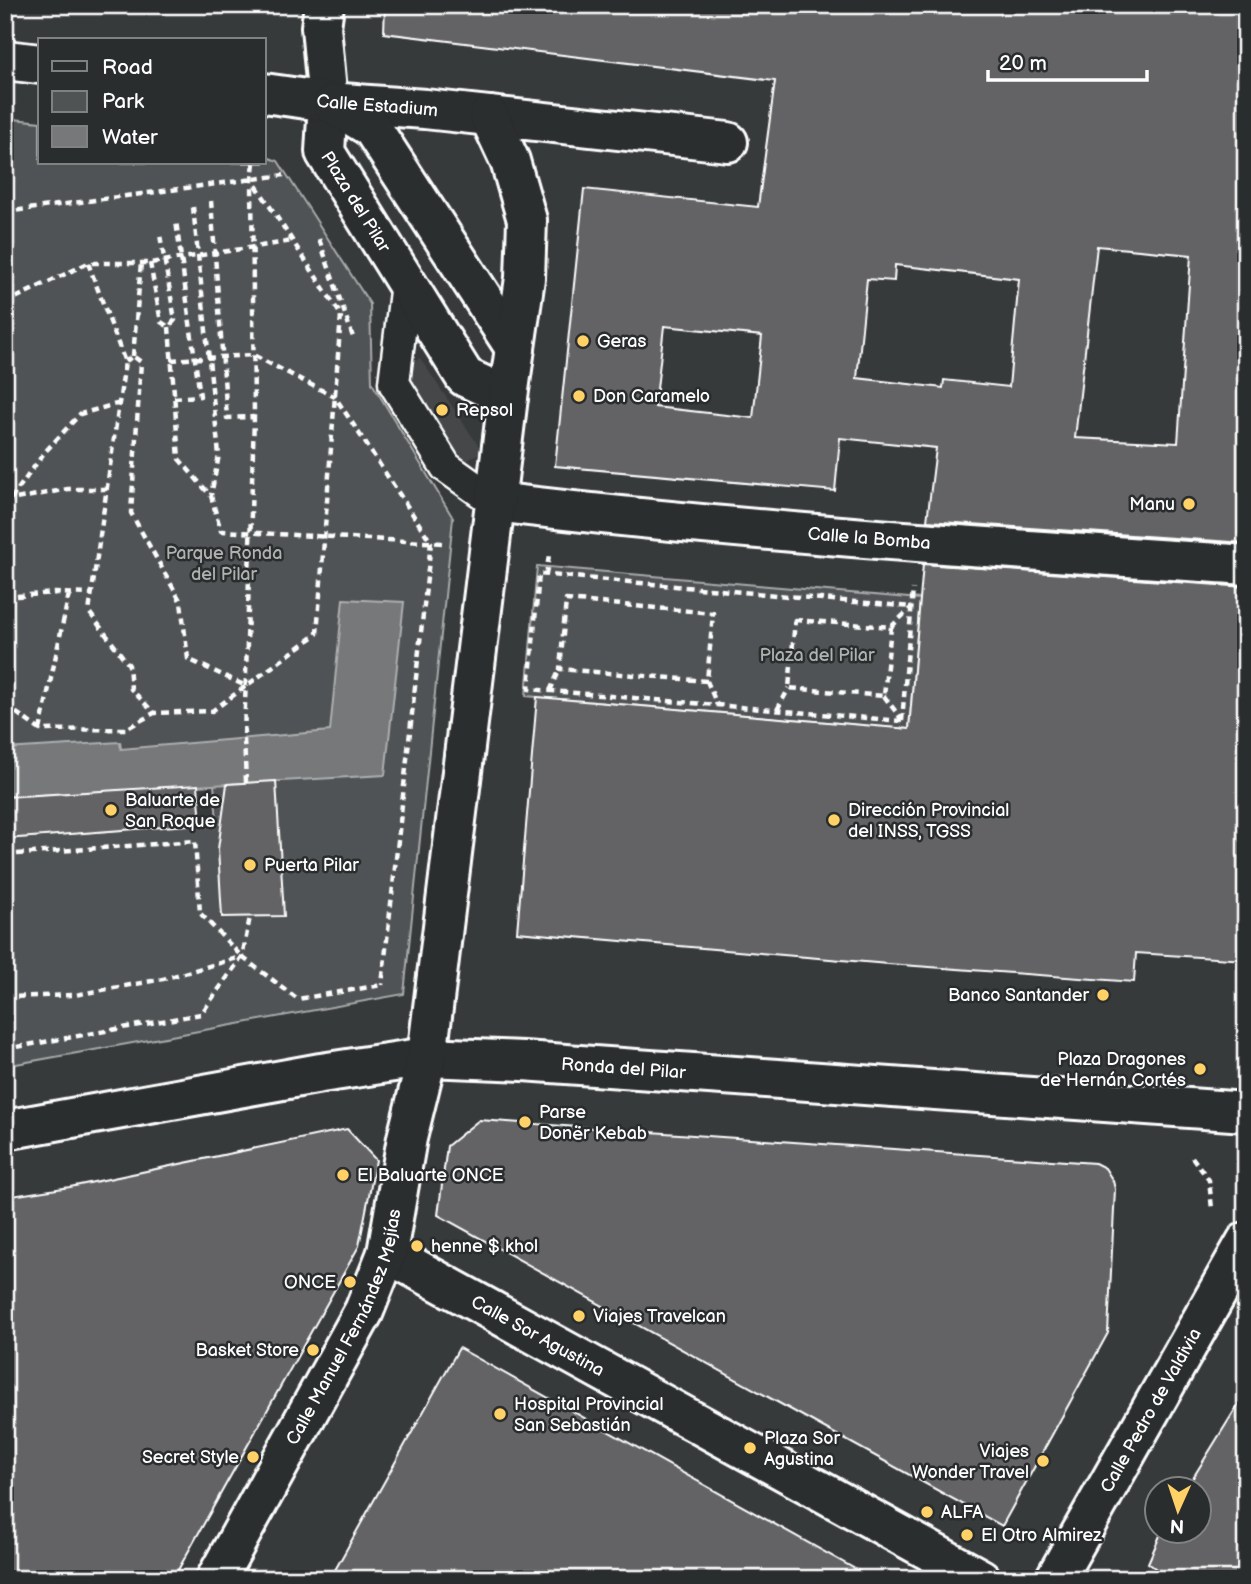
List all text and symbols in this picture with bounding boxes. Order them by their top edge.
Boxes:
legend [38,38,266,164]
scale bar [988,38,1148,82]
text: 20 m [999,51,1047,76]
text: Road [102,55,153,80]
text: Park [102,89,145,114]
street label: Calle Estadium [315,90,439,121]
text: Water [102,125,158,150]
street label: Plaza del Pilar [316,147,395,257]
place label: Geras [597,331,646,352]
marker: Geras [575,333,591,349]
place label: Don Caramelo [593,386,710,407]
marker: Don Caramelo [571,388,587,404]
place label: Repsol [456,400,513,421]
marker: Repsol [434,402,450,418]
place label: Manu [1129,494,1175,515]
marker: Manu [1181,496,1197,512]
street label: Calle la Bomba [807,523,931,554]
park label: Parque Ronda del Pilar [166,543,282,585]
park label: Plaza del Pilar [760,645,875,666]
place label: Baluarte de San Roque [125,790,220,832]
place label: Dirección Provincial del INSS, TGSS [848,800,1009,842]
marker: Baluarte de San Roque [103,802,119,818]
marker: Dirección Provincial del INSS, TGSS [826,812,842,828]
place label: Puerta Pilar [264,855,359,876]
marker: Puerta Pilar [242,857,258,873]
place label: Banco Santander [948,985,1089,1006]
marker: Banco Santander [1095,987,1111,1003]
place label: Plaza Dragones de Hernán Cortés [1040,1049,1186,1091]
street label: Ronda del Pilar [560,1054,687,1083]
marker: Plaza Dragones de Hernán Cortés [1192,1061,1208,1077]
place label: Parse Donër Kebab [539,1102,647,1144]
marker: Parse Donër Kebab [517,1114,533,1130]
place label: El Baluarte ONCE [357,1165,504,1186]
marker: El Baluarte ONCE [335,1167,351,1183]
street label: Calle Manuel Fernández Mejías [282,1207,405,1449]
place label: henne $ khol [431,1236,538,1257]
marker: henne $ khol [409,1238,425,1254]
place label: ONCE [284,1272,336,1293]
marker: ONCE [342,1274,358,1290]
street label: Calle Sor Agustina [467,1291,608,1381]
place label: Viajes Travelcan [593,1306,726,1327]
marker: Viajes Travelcan [571,1308,587,1324]
street label: Calle Pedro de Valdivia [1096,1325,1206,1496]
place label: Basket Store [195,1340,299,1361]
marker: Basket Store [305,1342,321,1358]
place label: Hospital Provincial San Sebastián [514,1394,664,1436]
marker: Hospital Provincial San Sebastián [492,1406,508,1422]
place label: Plaza Sor Agustina [764,1428,841,1470]
marker: Plaza Sor Agustina [742,1440,758,1456]
place label: Viajes Wonder Travel [912,1441,1029,1483]
place label: Secret Style [142,1447,239,1468]
marker: Secret Style [245,1449,261,1465]
marker: Viajes Wonder Travel [1035,1453,1051,1469]
north arrow [1142,1476,1212,1546]
place label: ALFA [941,1502,983,1523]
marker: ALFA [919,1504,935,1520]
text: N [1169,1514,1185,1537]
place label: El Otro Almirez [981,1525,1102,1546]
marker: El Otro Almirez [959,1527,975,1543]

